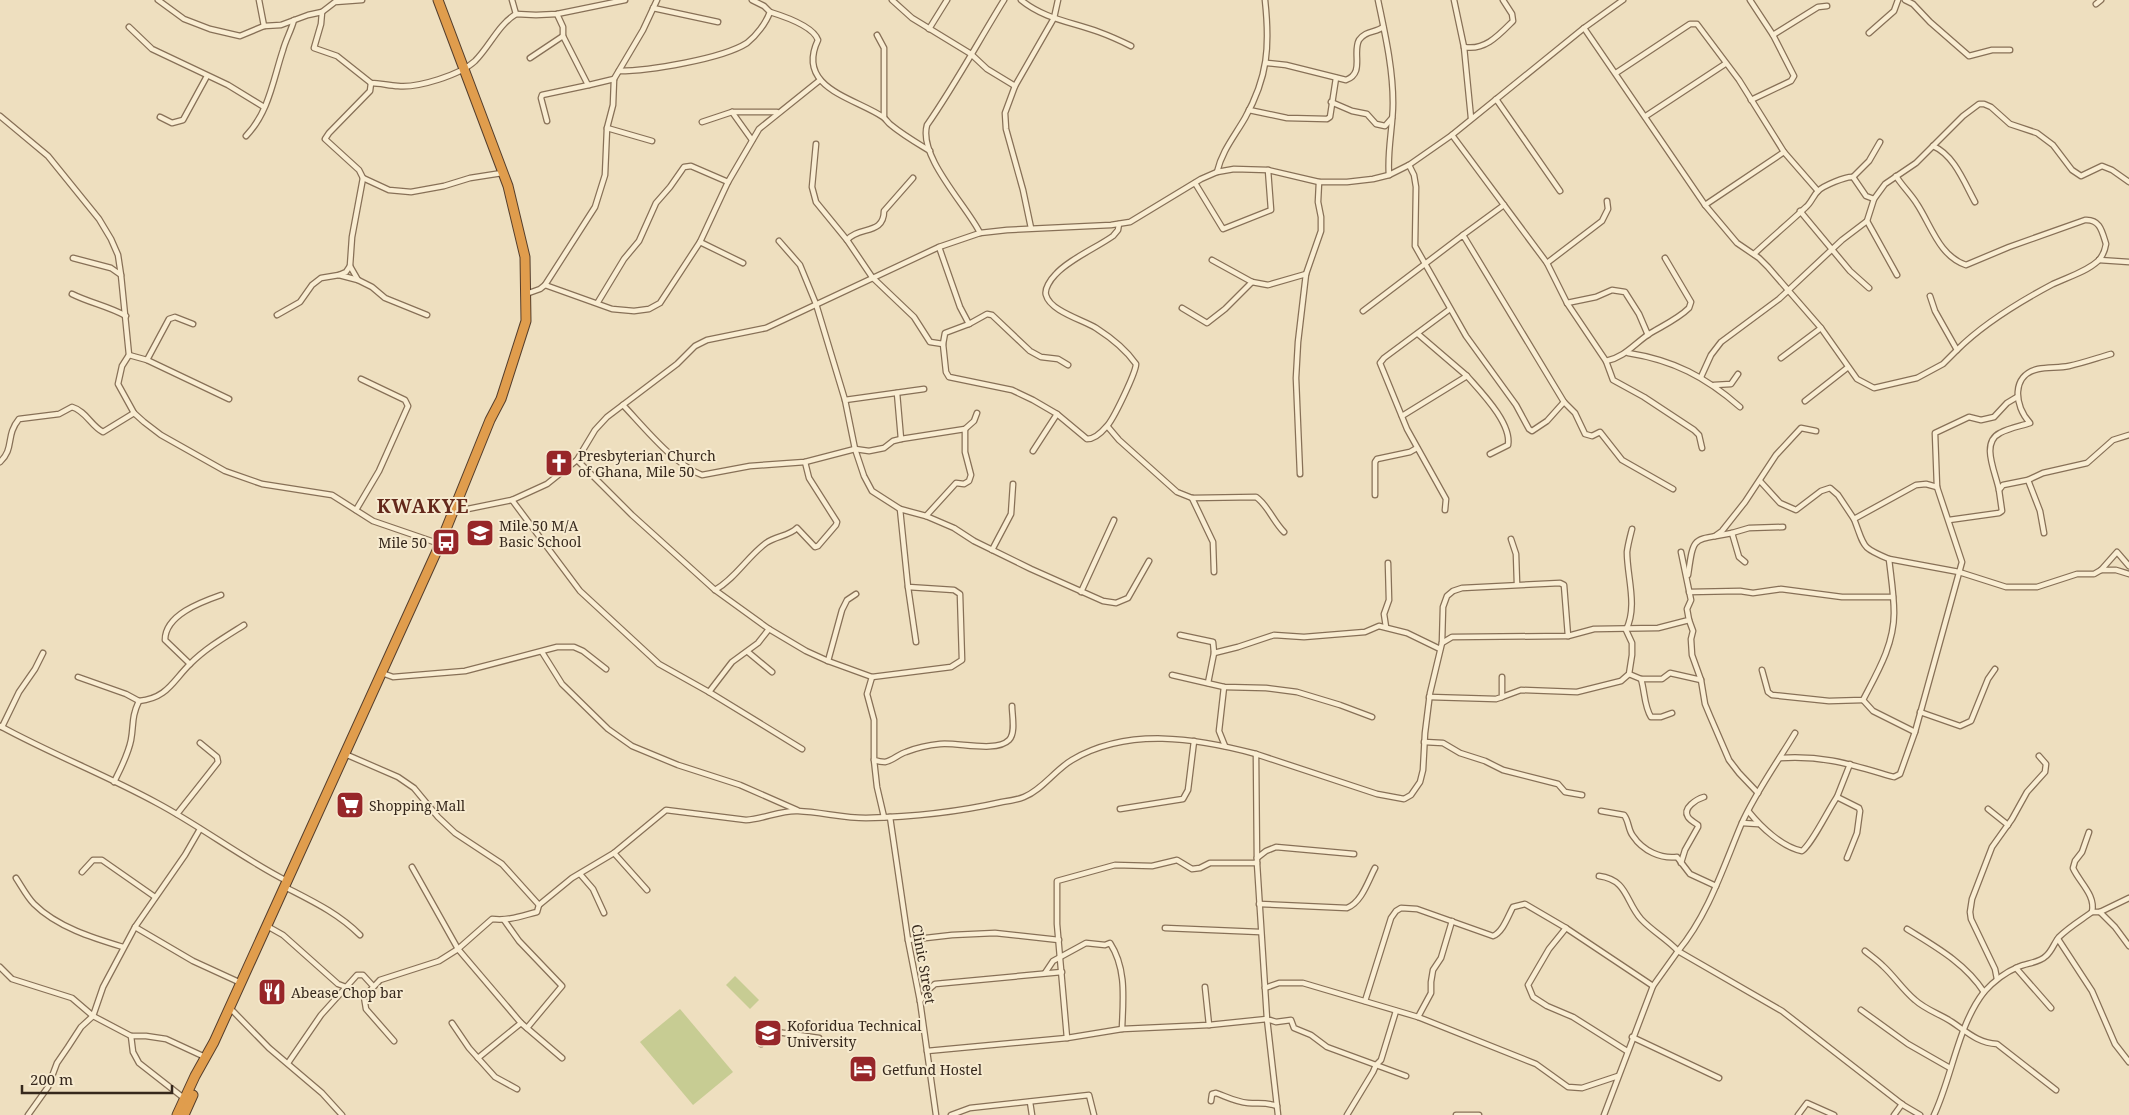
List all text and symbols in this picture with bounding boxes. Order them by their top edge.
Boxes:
place label: Presbyterian Church of Ghana, Mile 50 [578,446,716,481]
church icon: Presbyterian Church of Ghana, Mile 50 [544,448,574,478]
district label: KWAKYE [377,493,469,519]
place label: Mile 50 M/A Basic School [499,516,582,551]
school or university icon: Mile 50 M/A Basic School [465,518,495,548]
bus stop icon: Mile 50 [431,527,461,557]
place label: Mile 50 [378,533,427,552]
supermarket icon: Shopping Mall [335,790,365,820]
place label: Shopping Mall [369,796,466,815]
street label: Clinic Street [908,923,940,1005]
restaurant icon: Abease Chop bar [257,977,287,1007]
place label: Abease Chop bar [291,983,404,1002]
place label: Koforidua Technical University [787,1016,922,1051]
school or university icon: Koforidua Technical University [753,1018,783,1048]
hotel icon: Getfund Hostel [848,1054,878,1084]
place label: Getfund Hostel [882,1060,983,1079]
scale bar [22,1062,172,1094]
text: 200 m [30,1069,73,1089]

